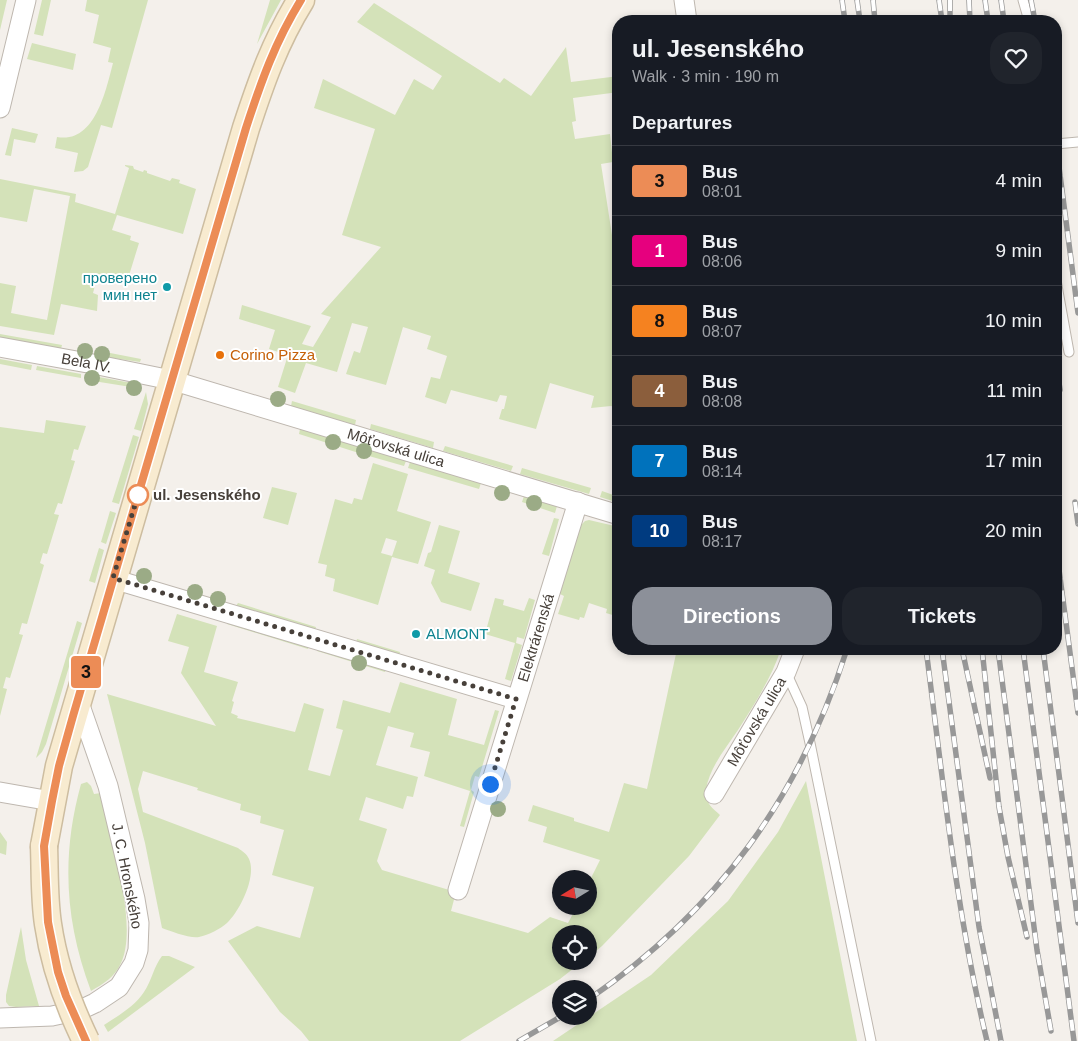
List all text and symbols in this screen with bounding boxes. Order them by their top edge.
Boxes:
button: heart [990,32,1042,84]
text: ul. Jesenského [632,35,804,62]
text: Walk · 3 min · 190 m [632,68,779,85]
text: Departures [632,112,732,133]
text: Bus [702,161,738,182]
text: 4 min [996,170,1042,191]
text: 3 [654,171,665,191]
text: 08:01 [702,183,742,200]
text: Bus [702,231,738,252]
text: 9 min [996,240,1042,261]
text: 1 [654,241,665,261]
text: 08:06 [702,253,742,270]
place label: проверено мин нет [83,269,157,303]
marker: проверено мин нет [161,281,173,293]
text: Bus [702,301,738,322]
text: 10 min [985,310,1042,331]
text: 8 [654,311,665,331]
text: 08:07 [702,323,742,340]
place label: Corino Pizza [230,346,316,363]
street label: Bela IV. [60,349,113,376]
marker: Corino Pizza [214,349,226,361]
text: Bus [702,371,738,392]
text: 11 min [986,380,1042,401]
text: 4 [654,381,665,401]
text: 08:08 [702,393,742,410]
street label: Môťovská ulica [345,425,447,470]
text: Bus [702,441,738,462]
text: 17 min [985,450,1042,471]
text: 7 [654,451,665,471]
text: 08:14 [702,463,742,480]
marker: ul. Jesenského [127,484,149,506]
place label: ul. Jesenského [153,486,261,503]
text: Bus [702,511,738,532]
text: 20 min [985,520,1042,541]
text: 10 [649,521,670,541]
text: 08:17 [702,533,742,550]
button: Directions [632,587,832,645]
button: Tickets [842,587,1042,645]
street label: Elektrárenská [514,591,557,684]
place label: ALMONT [426,625,489,642]
marker: ALMONT [410,628,422,640]
line badge: 3 [70,656,102,688]
text: 3 [81,662,91,682]
street label: Môťovská ulica [723,673,790,769]
your location [478,772,503,797]
street label: J. C. Hronského [109,821,146,930]
north arrow [552,870,598,915]
map controls [552,870,597,1025]
button: locate [552,925,597,970]
button: layers [552,980,597,1025]

